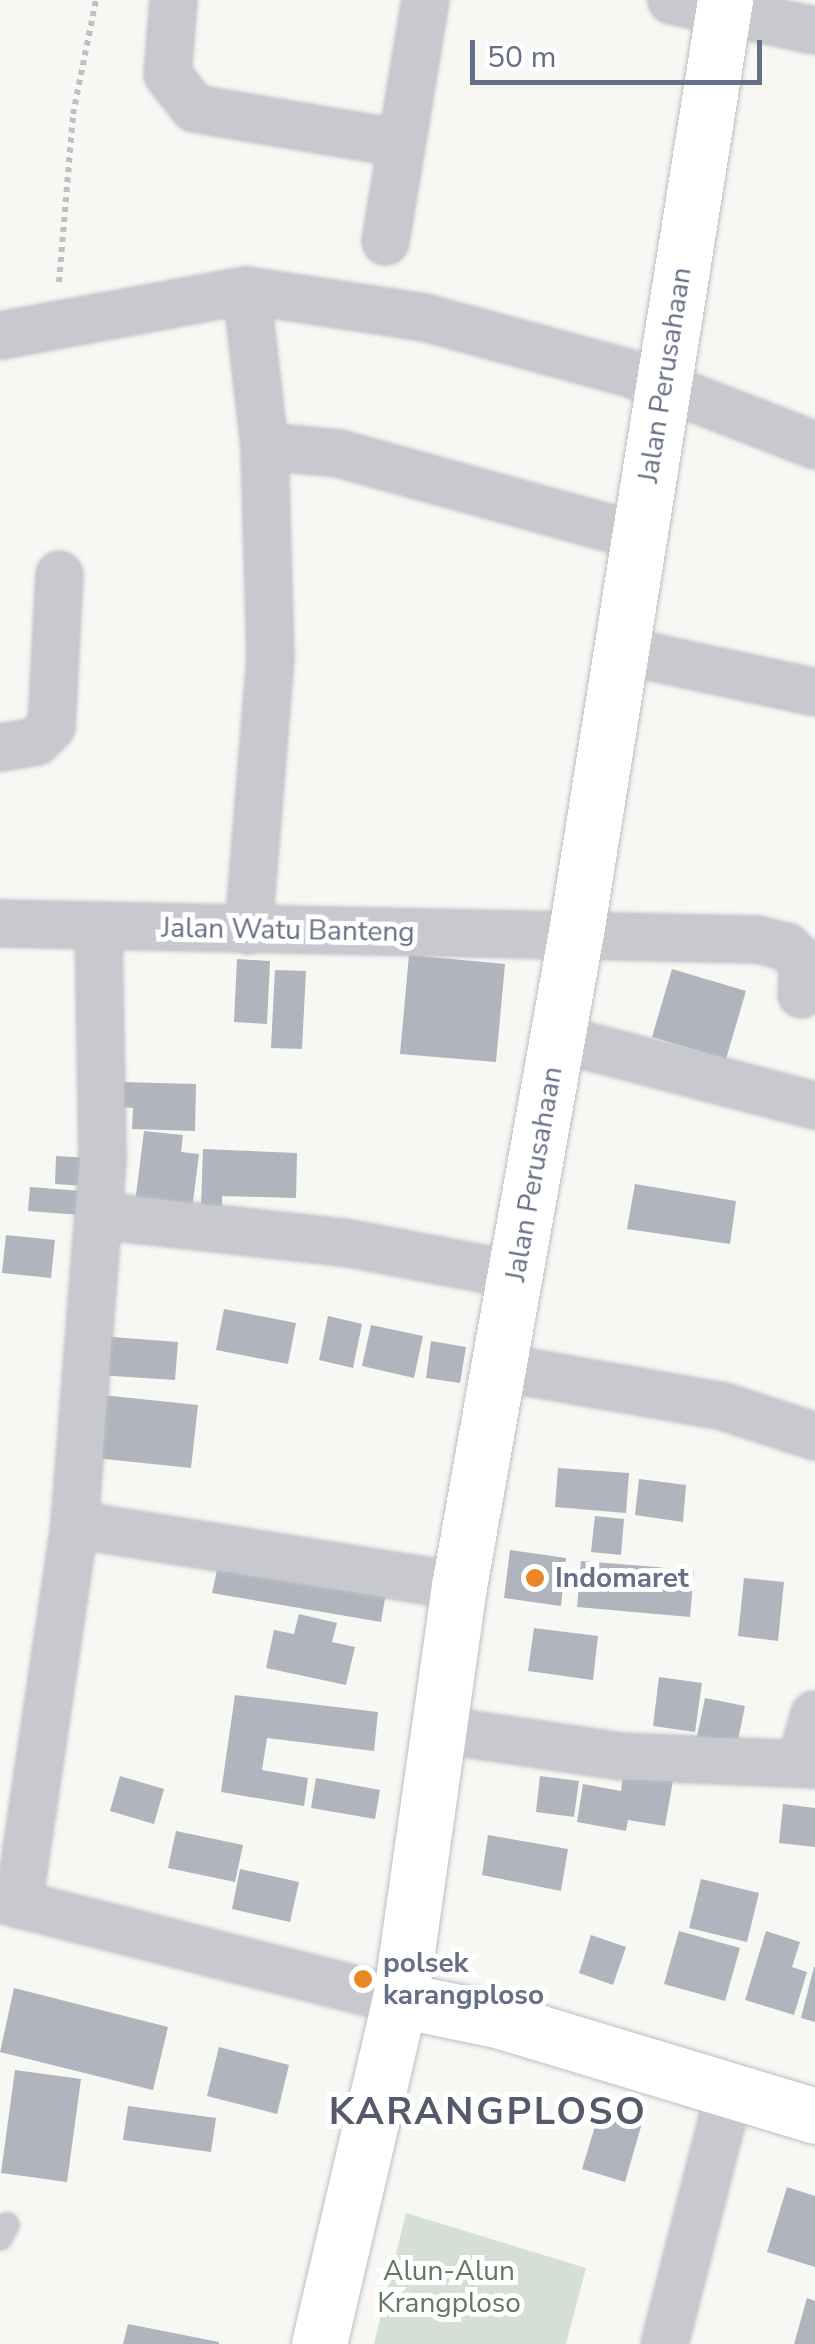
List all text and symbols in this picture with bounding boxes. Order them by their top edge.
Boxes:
scale bar [475,20,768,82]
text: 50 m [487,37,556,78]
street label: Jalan Perusahaan [631,265,699,485]
street label: Jalan Watu Banteng [161,911,415,949]
street label: Jalan Perusahaan [499,1064,569,1284]
place label: Indomaret [555,1561,689,1595]
marker: Indomaret [524,1567,546,1589]
place label: polsek karangploso [383,1946,544,2012]
marker: polsek karangploso [352,1968,374,1990]
district label: KARANGPLOSO [329,2089,647,2135]
park label: Alun-Alun Krangploso [377,2254,521,2320]

